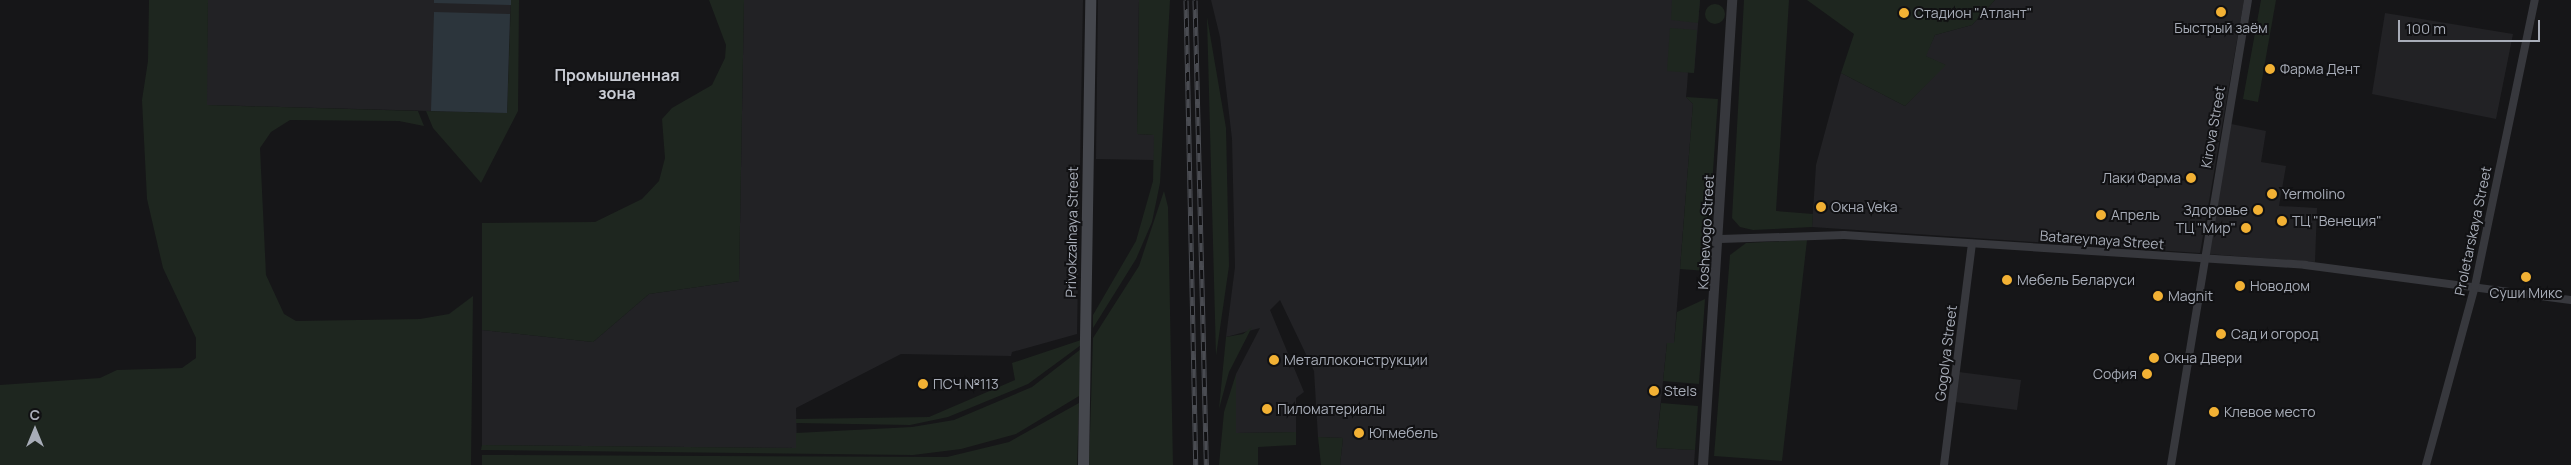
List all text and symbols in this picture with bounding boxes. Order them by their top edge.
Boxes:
place label: Стадион "Атлант" [1914,5,2032,21]
marker: Быстрый заём [2215,6,2227,18]
marker: Стадион "Атлант" [1898,7,1910,19]
scale bar [2401,10,2544,42]
text: 100 m [2406,18,2446,39]
place label: Быстрый заём [2174,20,2268,36]
place label: Фарма Дент [2280,61,2360,77]
marker: Фарма Дент [2264,63,2276,75]
district label: Промышленная зона [554,65,680,103]
street label: Kirova Street [2198,85,2228,169]
street label: Proletarskaya Street [2451,165,2495,297]
street label: Privokzalnaya Street [1062,166,1082,298]
place label: Лаки Фарма [2102,170,2181,186]
marker: Лаки Фарма [2185,172,2197,184]
street label: Koshevogo Street [1695,174,1717,290]
place label: Yermolino [2282,186,2345,202]
marker: Yermolino [2266,188,2278,200]
place label: Окна Veka [1831,199,1897,215]
marker: Окна Veka [1815,201,1827,213]
place label: Здоровье [2183,202,2248,218]
marker: Здоровье [2252,204,2264,216]
place label: Апрель [2111,207,2160,223]
marker: Апрель [2095,209,2107,221]
place label: ТЦ "Венеция" [2292,213,2382,229]
marker: ТЦ "Венеция" [2276,215,2288,227]
place label: ТЦ "Мир" [2176,220,2236,236]
marker: ТЦ "Мир" [2240,222,2252,234]
street label: Batareynaya Street [2039,227,2165,253]
marker: Суши Микс [2520,271,2532,283]
place label: Мебель Беларуси [2017,272,2135,288]
marker: Мебель Беларуси [2001,274,2013,286]
place label: Новодом [2250,278,2310,294]
marker: Новодом [2234,280,2246,292]
place label: Суши Микс [2489,285,2563,301]
place label: Magnit [2168,288,2213,304]
marker: Magnit [2152,290,2164,302]
street label: Gogolya Street [1932,304,1960,402]
place label: Сад и огород [2231,326,2319,342]
marker: Сад и огород [2215,328,2227,340]
place label: Окна Двери [2164,350,2242,366]
place label: Металлоконструкции [1284,352,1428,368]
marker: Окна Двери [2148,352,2160,364]
marker: Металлоконструкции [1268,354,1280,366]
place label: София [2093,366,2137,382]
marker: София [2141,368,2153,380]
place label: ПСЧ №113 [933,376,999,392]
marker: ПСЧ №113 [917,378,929,390]
place label: Stels [1664,383,1697,399]
marker: Stels [1648,385,1660,397]
place label: Пиломатериалы [1277,401,1385,417]
marker: Пиломатериалы [1261,403,1273,415]
place label: Клевое место [2224,404,2315,420]
north arrow [10,405,60,455]
text: С [30,405,40,424]
marker: Клевое место [2208,406,2220,418]
place label: Югмебель [1369,425,1438,441]
marker: Югмебель [1353,427,1365,439]

